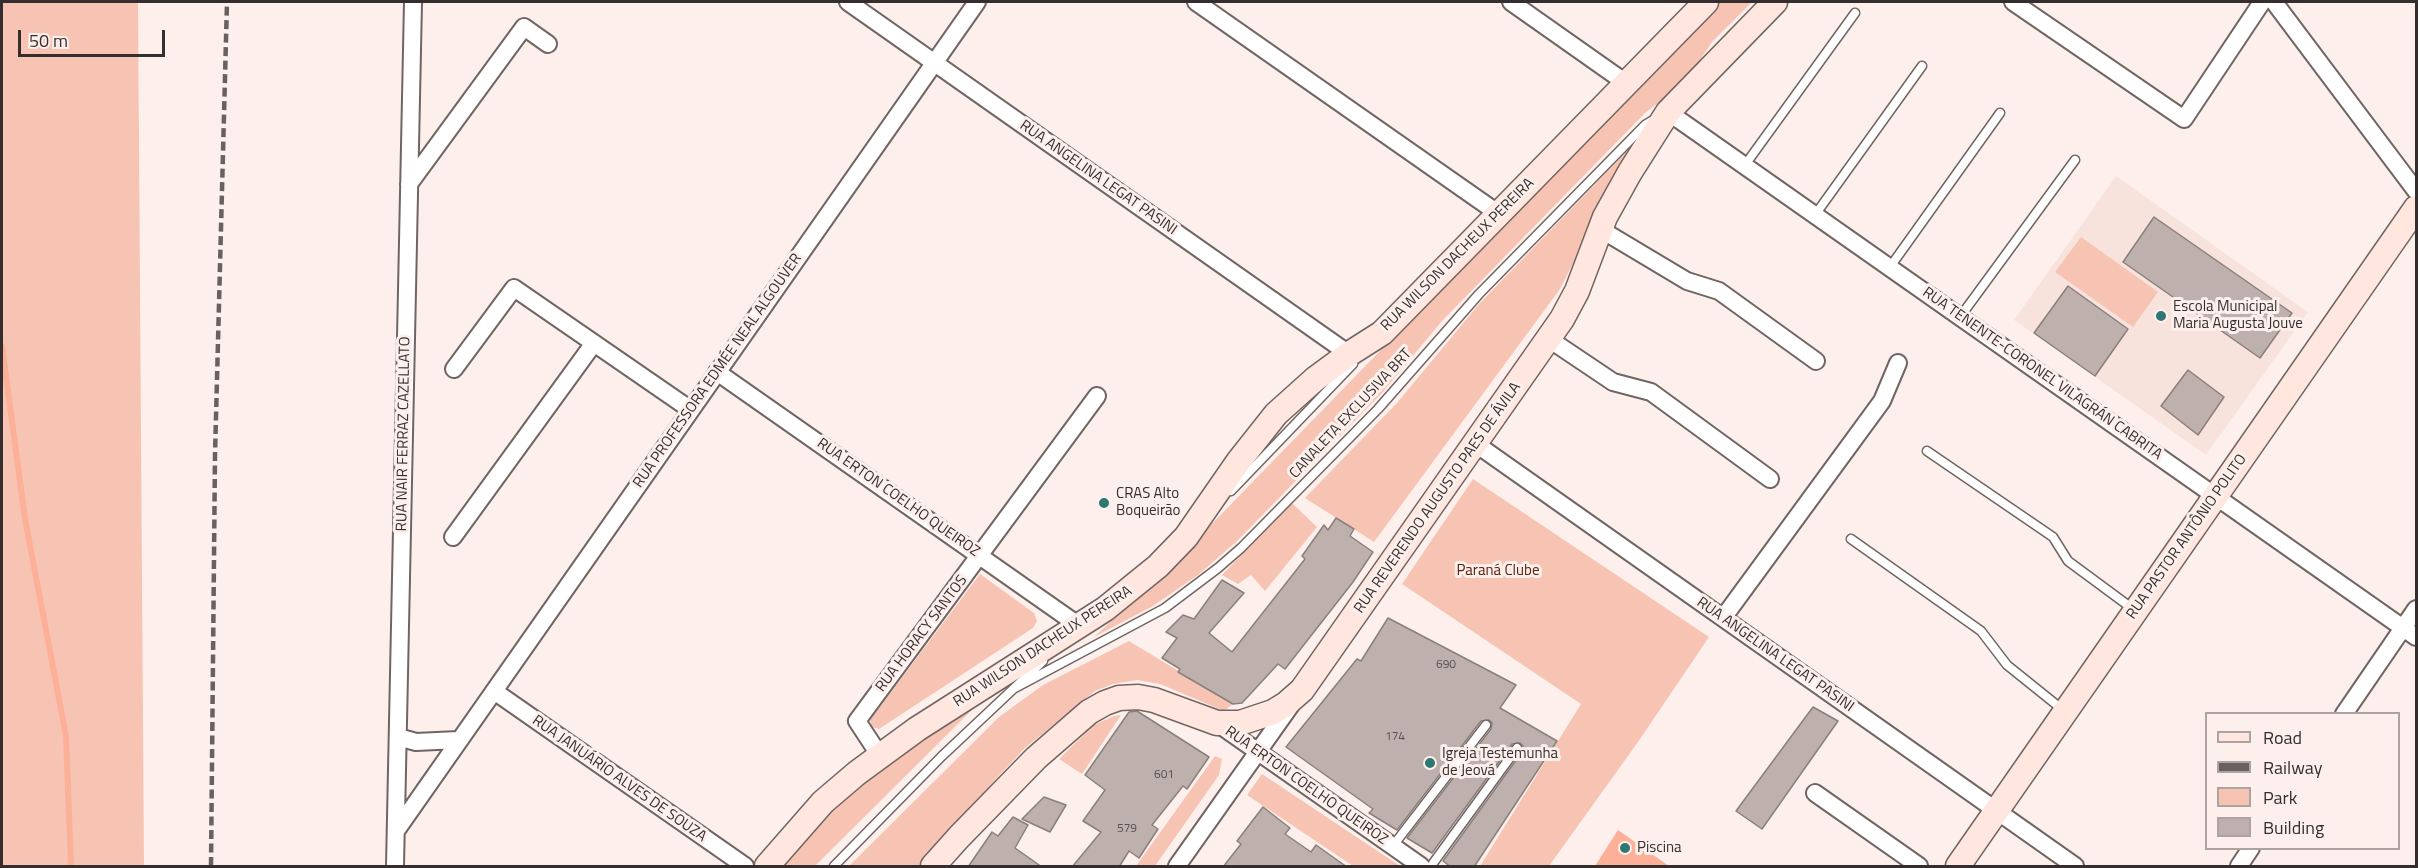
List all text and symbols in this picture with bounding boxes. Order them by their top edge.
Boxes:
scale bar [21,18,168,56]
text: 50 m [29,27,68,54]
street label: RUA ANGELINA LEGAT PASINI [1016,117,1180,239]
street label: RUA WILSON DACHEUX PEREIRA [1378,175,1538,335]
street label: RUA PROFESSORA EDMÉE NEAL ALGOUVER [630,250,806,492]
street label: RUA TENENTE-CORONEL VILAGRÁN CABRITA [1919,284,2165,464]
place label: Escola Municipal Maria Augusta Jouve [2173,298,2303,333]
marker: Escola Municipal Maria Augusta Jouve [2154,309,2168,323]
street label: RUA NAIR FERRAZ CAZELLATO [393,337,415,531]
street label: CANALETA EXCLUSIVA BRT [1286,345,1416,483]
street label: RUA REVERENDO AUGUSTO PAES DE ÁVILA [1351,379,1525,617]
street label: RUA ERTON COELHO QUEIROZ [813,435,983,561]
street label: RUA PASTOR ANTÔNIO POLITO [2123,451,2251,623]
place label: CRAS Alto Boqueirão [1116,485,1180,520]
marker: CRAS Alto Boqueirão [1097,496,1111,510]
park label: Paraná Clube [1457,562,1539,580]
street label: RUA HORACY SANTOS [872,572,972,696]
street label: RUA WILSON DACHEUX PEREIRA [950,582,1136,712]
street label: RUA ANGELINA LEGAT PASINI [1693,594,1857,716]
house number: 690 [1436,658,1456,672]
street label: RUA JANUÁRIO ALVES DE SOUZA [528,712,710,846]
legend [2205,712,2400,850]
street label: RUA ERTON COELHO QUEIROZ [1221,723,1391,849]
text: Road [2263,724,2302,751]
house number: 174 [1385,730,1405,744]
place label: Igreja Testemunha de Jeová [1442,745,1558,780]
text: Railway [2263,754,2322,781]
marker: Igreja Testemunha de Jeová [1423,756,1437,770]
house number: 601 [1154,768,1174,782]
text: Park [2263,784,2297,811]
text: Building [2263,814,2324,841]
house number: 579 [1117,822,1137,836]
place label: Piscina [1637,839,1682,857]
marker: Piscina [1618,841,1632,855]

